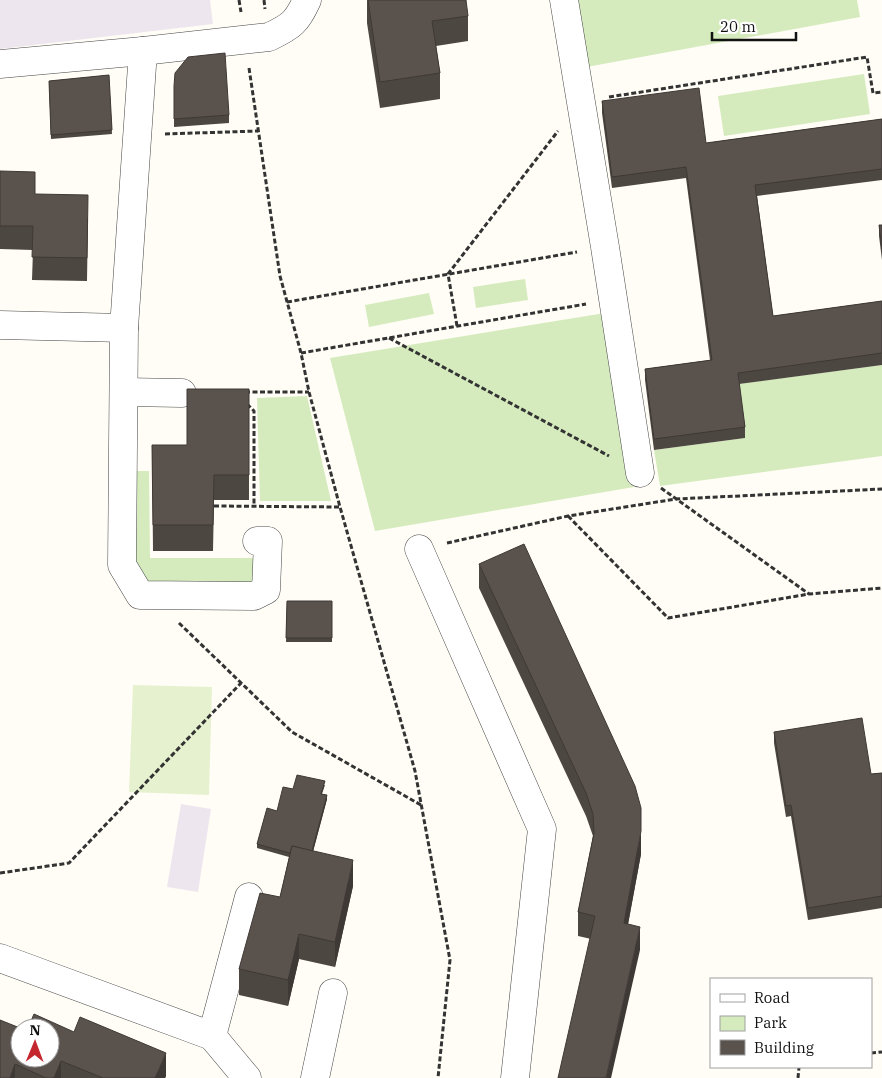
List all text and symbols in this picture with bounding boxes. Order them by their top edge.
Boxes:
scale bar [712,10,796,42]
text: 20 m [720,17,756,36]
legend [710,978,872,1068]
text: Road [754,988,790,1007]
text: Park [754,1013,787,1032]
north arrow [10,1018,60,1068]
text: N [30,1021,41,1039]
text: Building [754,1038,814,1057]

